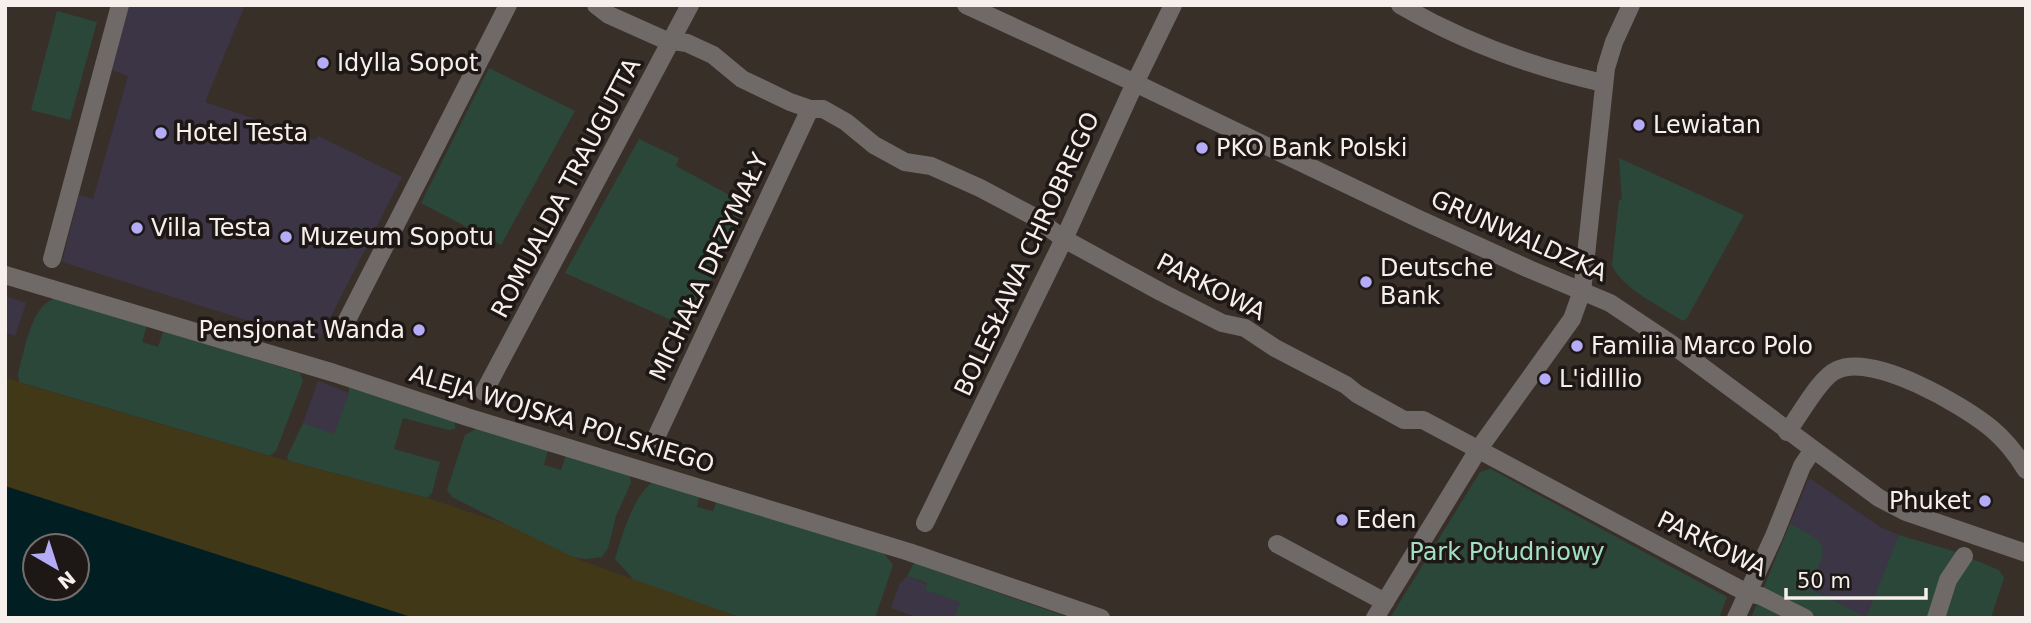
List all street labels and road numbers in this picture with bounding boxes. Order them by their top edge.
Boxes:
street label: ROMUALDA TRAUGUTTA [486,53,647,322]
street label: BOLESŁAWA CHROBREGO [949,108,1105,400]
street label: MICHAŁA DRZYMAŁY [644,148,774,385]
street label: GRUNWALDZKA [1427,185,1612,288]
street label: PARKOWA [1152,248,1271,327]
street label: ALEJA WOJSKA POLSKIEGO [406,359,718,479]
street label: PARKOWA [1653,506,1772,583]

